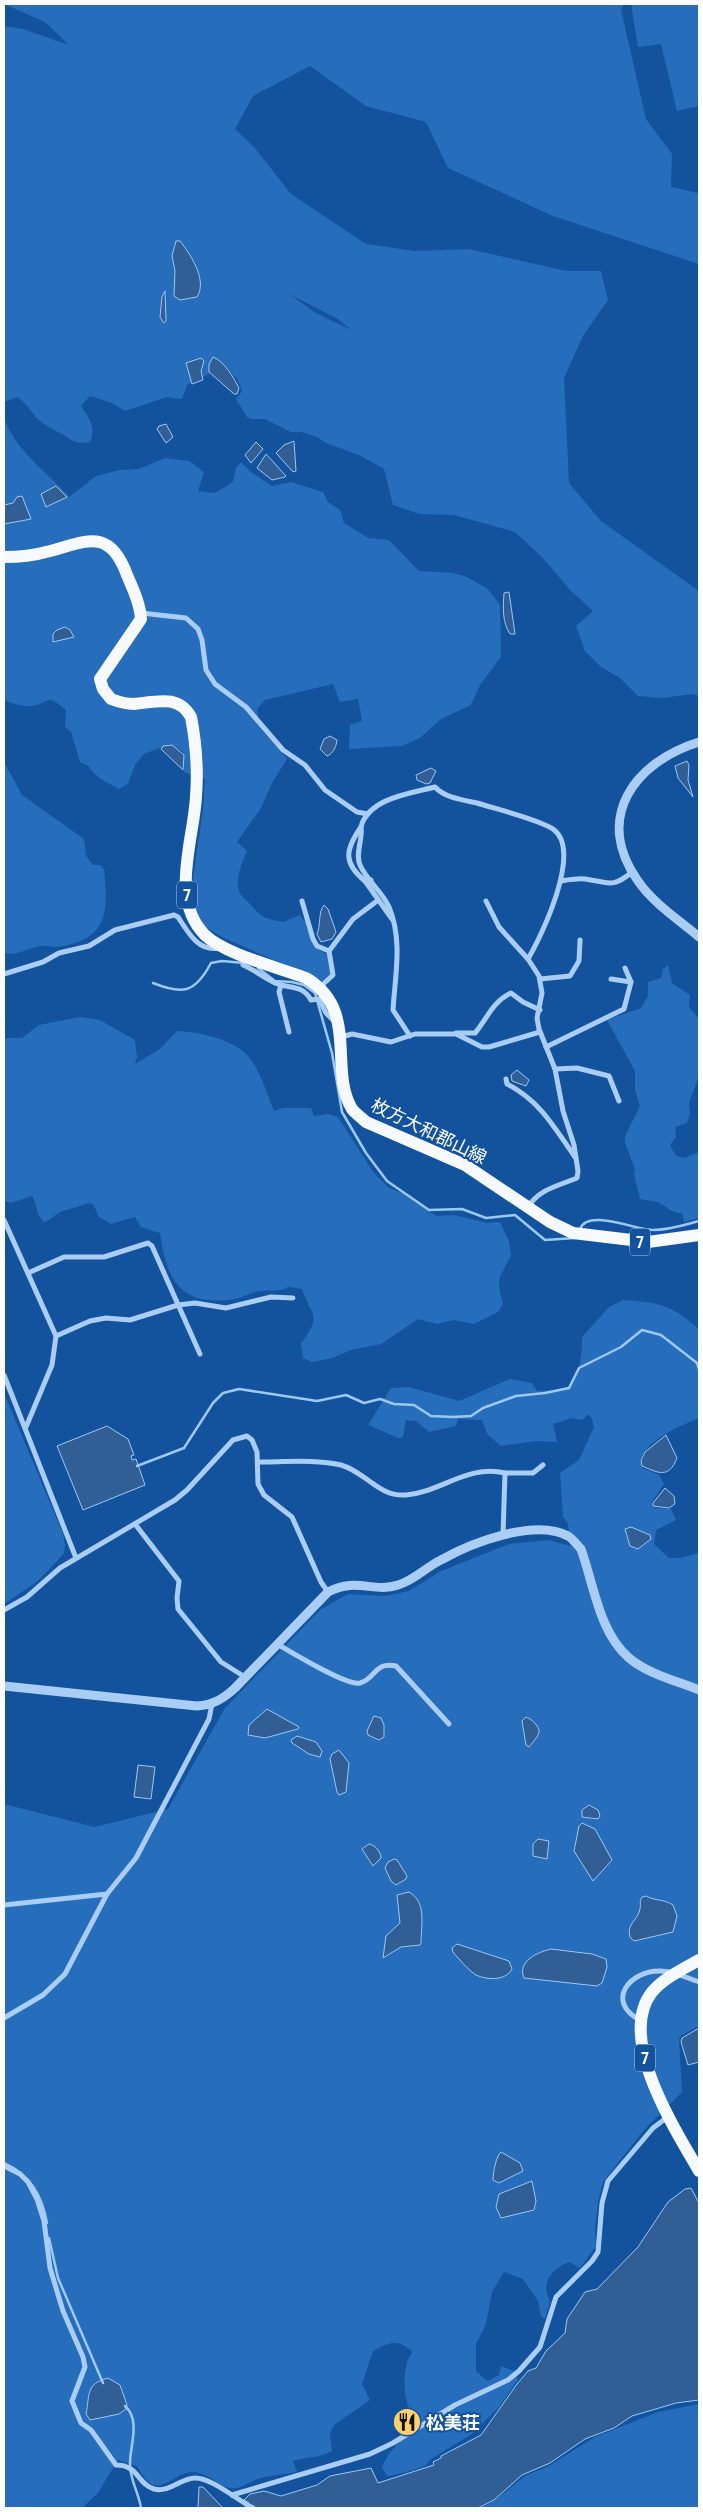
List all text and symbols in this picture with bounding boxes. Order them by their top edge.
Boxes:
road number: 7 [177,882,197,908]
street label: 枚方大和郡山線 [368,1094,490,1168]
road number: 7 [630,1228,650,1256]
road number: 7 [635,2045,655,2072]
restaurant icon: 松美荘 [392,2407,422,2437]
place label: 松美荘 [426,2412,480,2433]

